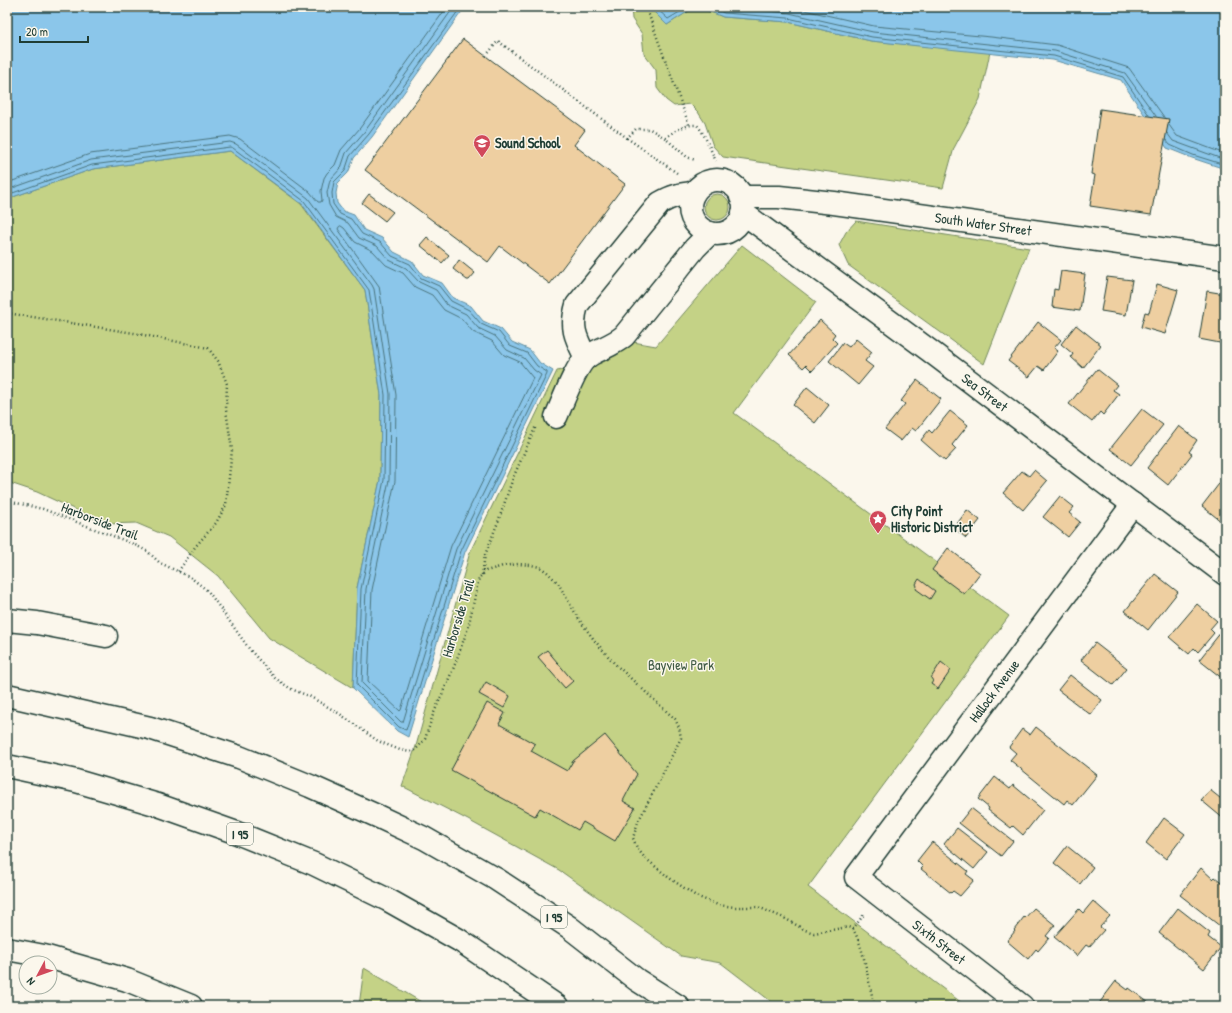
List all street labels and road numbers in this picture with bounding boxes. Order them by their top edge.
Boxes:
street label: South Water Street [934,207,1033,240]
street label: Sea Street [958,368,1012,416]
street label: Harborside Trail [59,497,142,544]
street label: Harborside Trail [437,576,479,660]
street label: Hallock Avenue [964,655,1024,726]
road number: I 95 [227,823,253,845]
road number: I 95 [541,906,567,928]
street label: Sixth Street [909,915,970,968]

